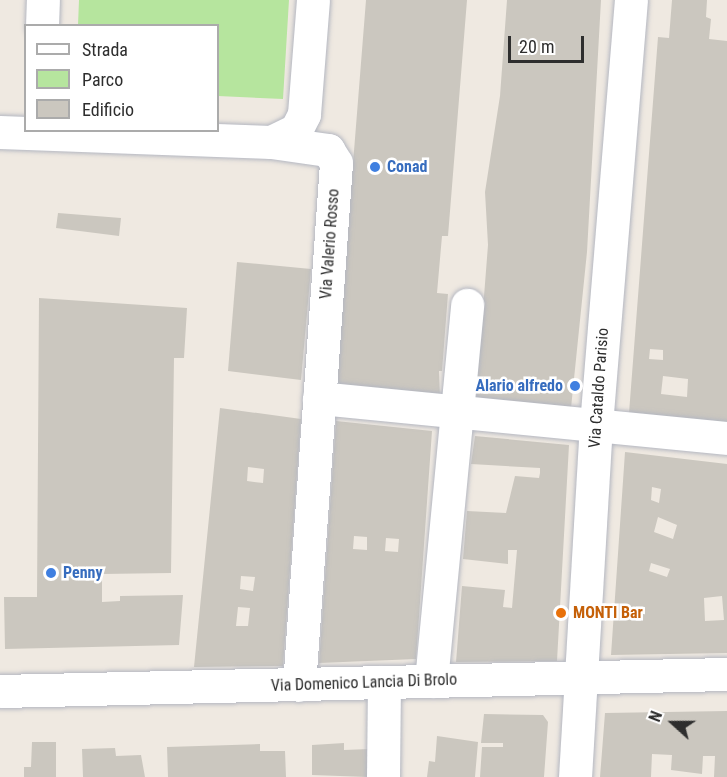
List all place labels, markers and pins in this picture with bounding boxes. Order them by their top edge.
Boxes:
place label: Conad [387,157,427,177]
marker: Conad [368,160,382,174]
place label: Alario alfredo [475,376,563,396]
marker: Alario alfredo [568,379,582,393]
place label: Penny [63,563,103,583]
marker: Penny [44,566,58,580]
place label: MONTI Bar [573,603,643,623]
marker: MONTI Bar [554,606,568,620]

